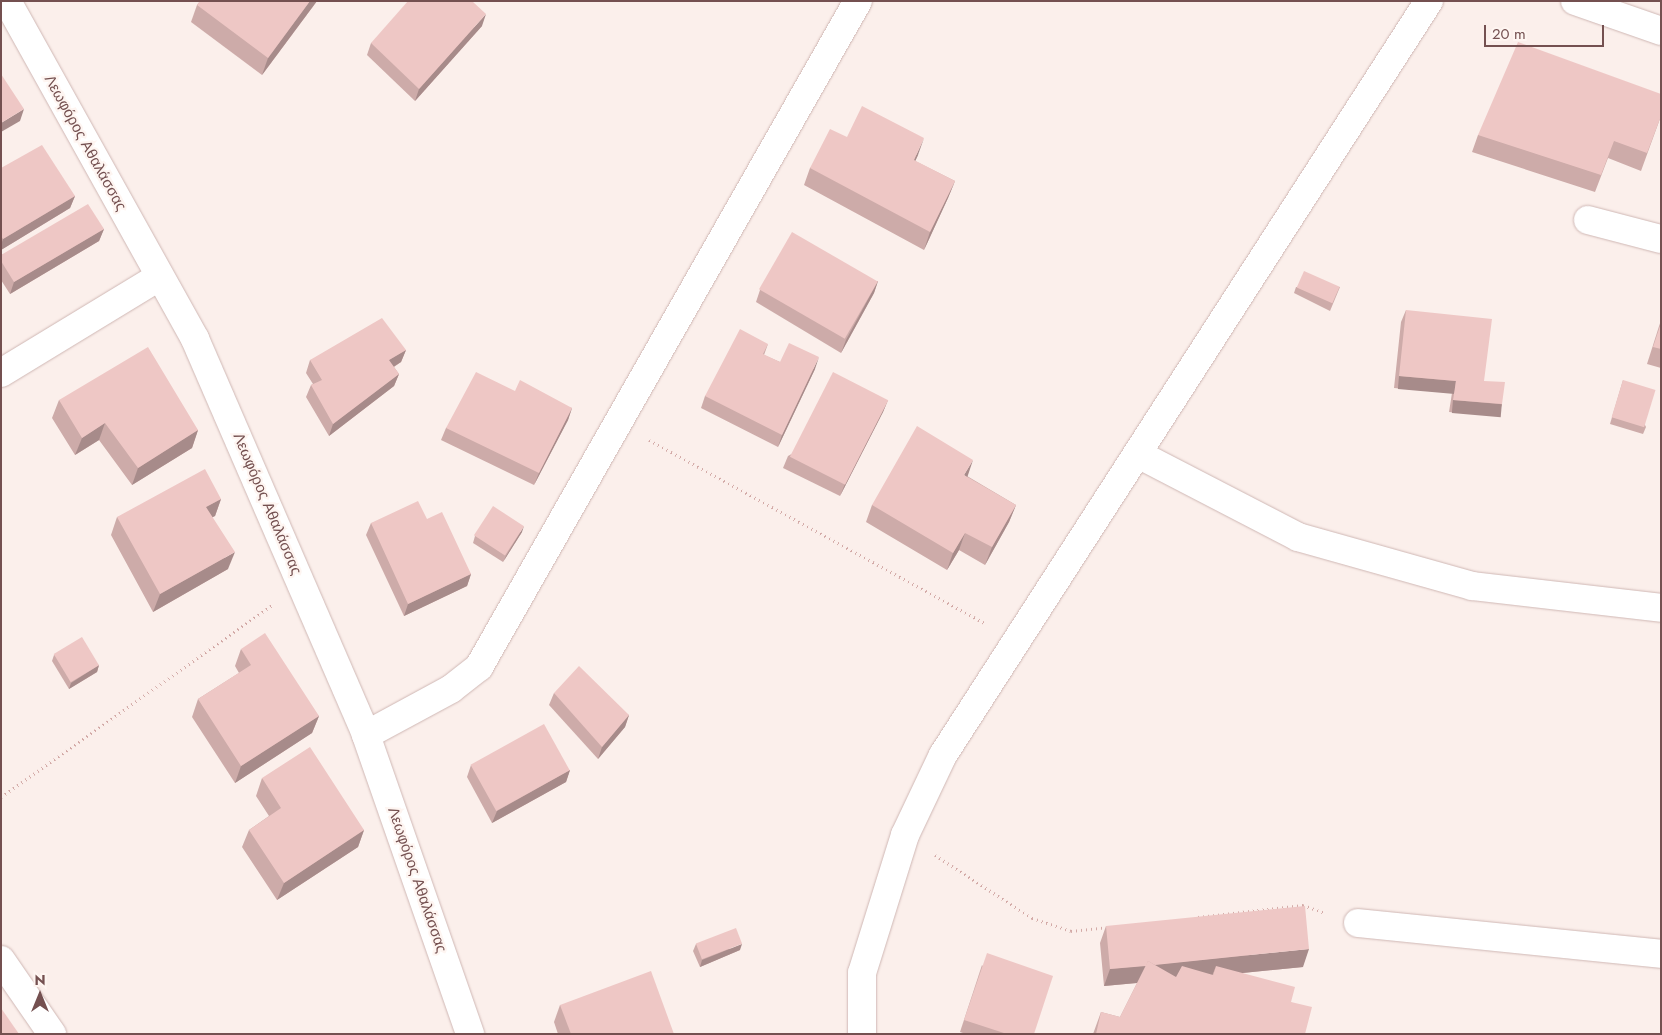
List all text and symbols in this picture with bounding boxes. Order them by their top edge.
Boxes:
scale bar [1487,15,1607,47]
text: 20 m [1492,23,1526,45]
street label: Λεωφόρος Αθαλάσσας [40,72,130,214]
street label: Λεωφόρος Αθαλάσσας [229,430,305,578]
street label: Λεωφόρος Αθαλάσσας [384,805,450,955]
north arrow [15,970,65,1020]
text: N [34,970,46,990]

